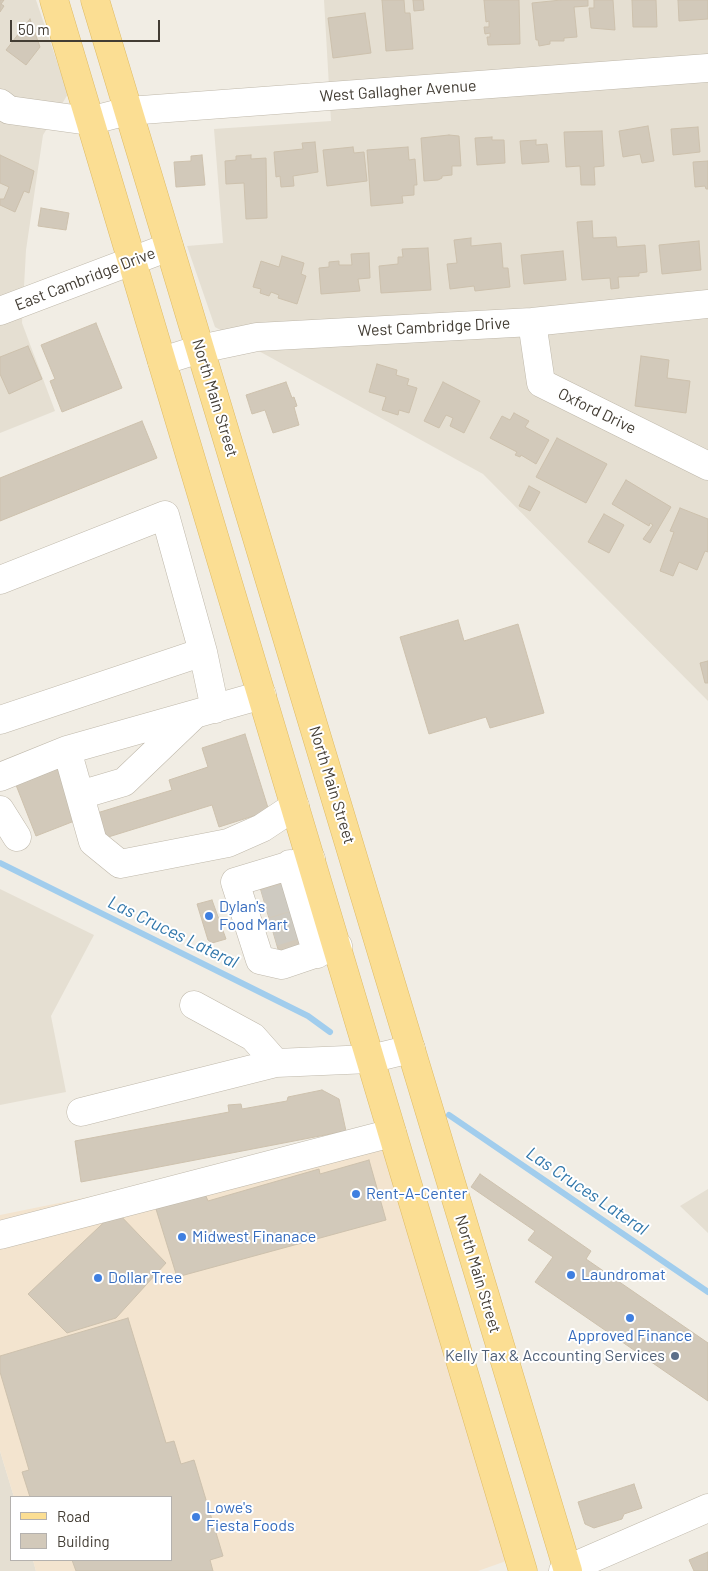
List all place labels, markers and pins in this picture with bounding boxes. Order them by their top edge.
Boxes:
place label: Dylan's Food Mart [219,897,288,935]
marker: Dylan's Food Mart [203,910,215,922]
place label: Rent-A-Center [366,1184,467,1204]
marker: Rent-A-Center [350,1188,362,1200]
place label: Midwest Finanace [192,1227,316,1247]
marker: Midwest Finanace [176,1231,188,1243]
place label: Laundromat [581,1265,666,1285]
place label: Dollar Tree [108,1268,182,1288]
marker: Laundromat [565,1269,577,1281]
marker: Dollar Tree [92,1272,104,1284]
marker: Approved Finance [624,1312,636,1324]
place label: Approved Finance [568,1326,692,1346]
place label: Kelly Tax & Accounting Services [445,1346,665,1366]
marker: Kelly Tax & Accounting Services [669,1350,681,1362]
place label: Lowe's Fiesta Foods [206,1498,295,1536]
marker: Lowe's Fiesta Foods [190,1511,202,1523]

